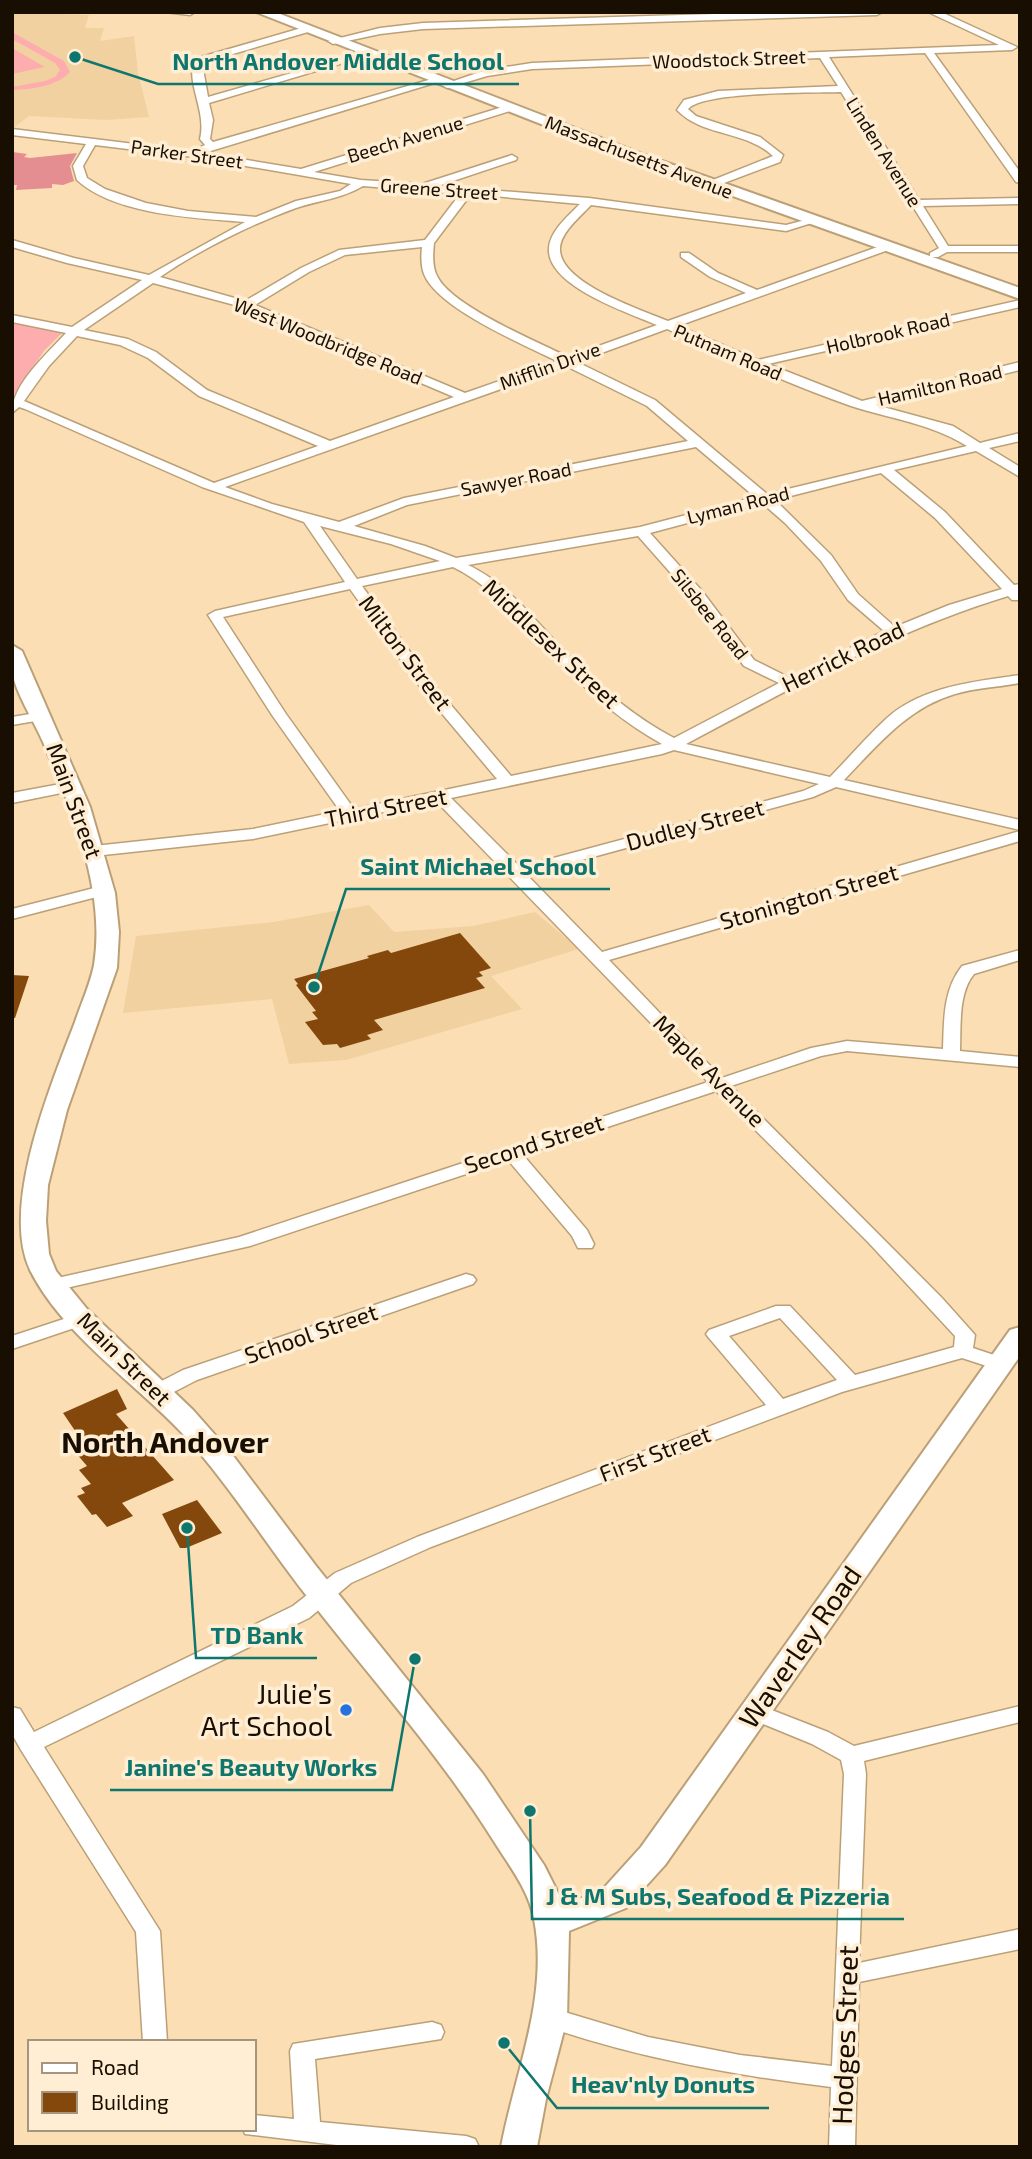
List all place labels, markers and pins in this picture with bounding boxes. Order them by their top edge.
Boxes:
callout: North Andover Middle School [158,39,519,84]
callout: Saint Michael School [346,844,610,889]
callout: TD Bank [196,1613,317,1658]
place label: Julie’s Art School [201,1676,333,1742]
marker: Julie’s Art School [338,1702,354,1718]
callout: Janine's Beauty Works [110,1745,392,1790]
callout: J & M Subs, Seafood & Pizzeria [532,1874,904,1919]
callout: Heav'nly Donuts [557,2063,769,2108]

